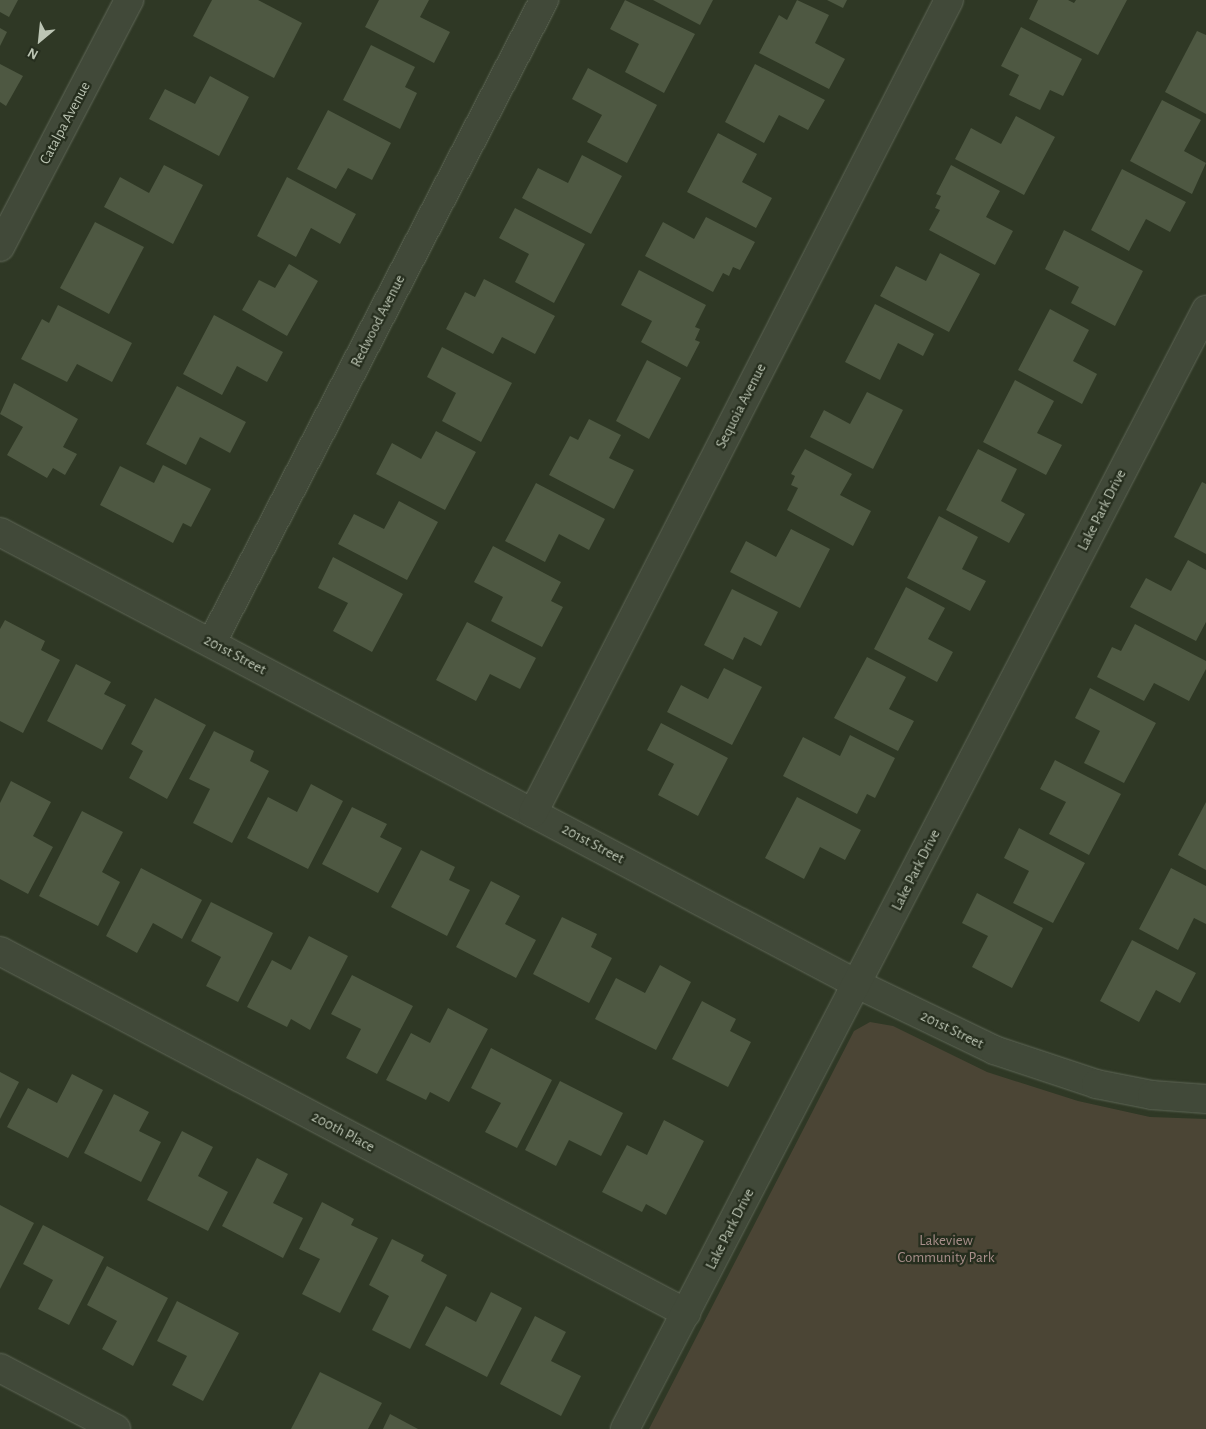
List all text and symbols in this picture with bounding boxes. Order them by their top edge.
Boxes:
north arrow [15,15,65,65]
text: N [25,45,41,62]
street label: Catalpa Avenue [36,79,94,167]
street label: Redwood Avenue [347,272,409,370]
street label: Sequoia Avenue [712,360,770,452]
street label: Lake Park Drive [1074,466,1130,554]
street label: 201st Street [201,631,269,679]
street label: 201st Street [559,820,627,868]
street label: Lake Park Drive [888,826,944,914]
street label: 201st Street [917,1007,987,1053]
street label: 200th Place [308,1108,378,1156]
street label: Lake Park Drive [702,1185,758,1273]
park label: Lakeview Community Park [898,1231,994,1266]

